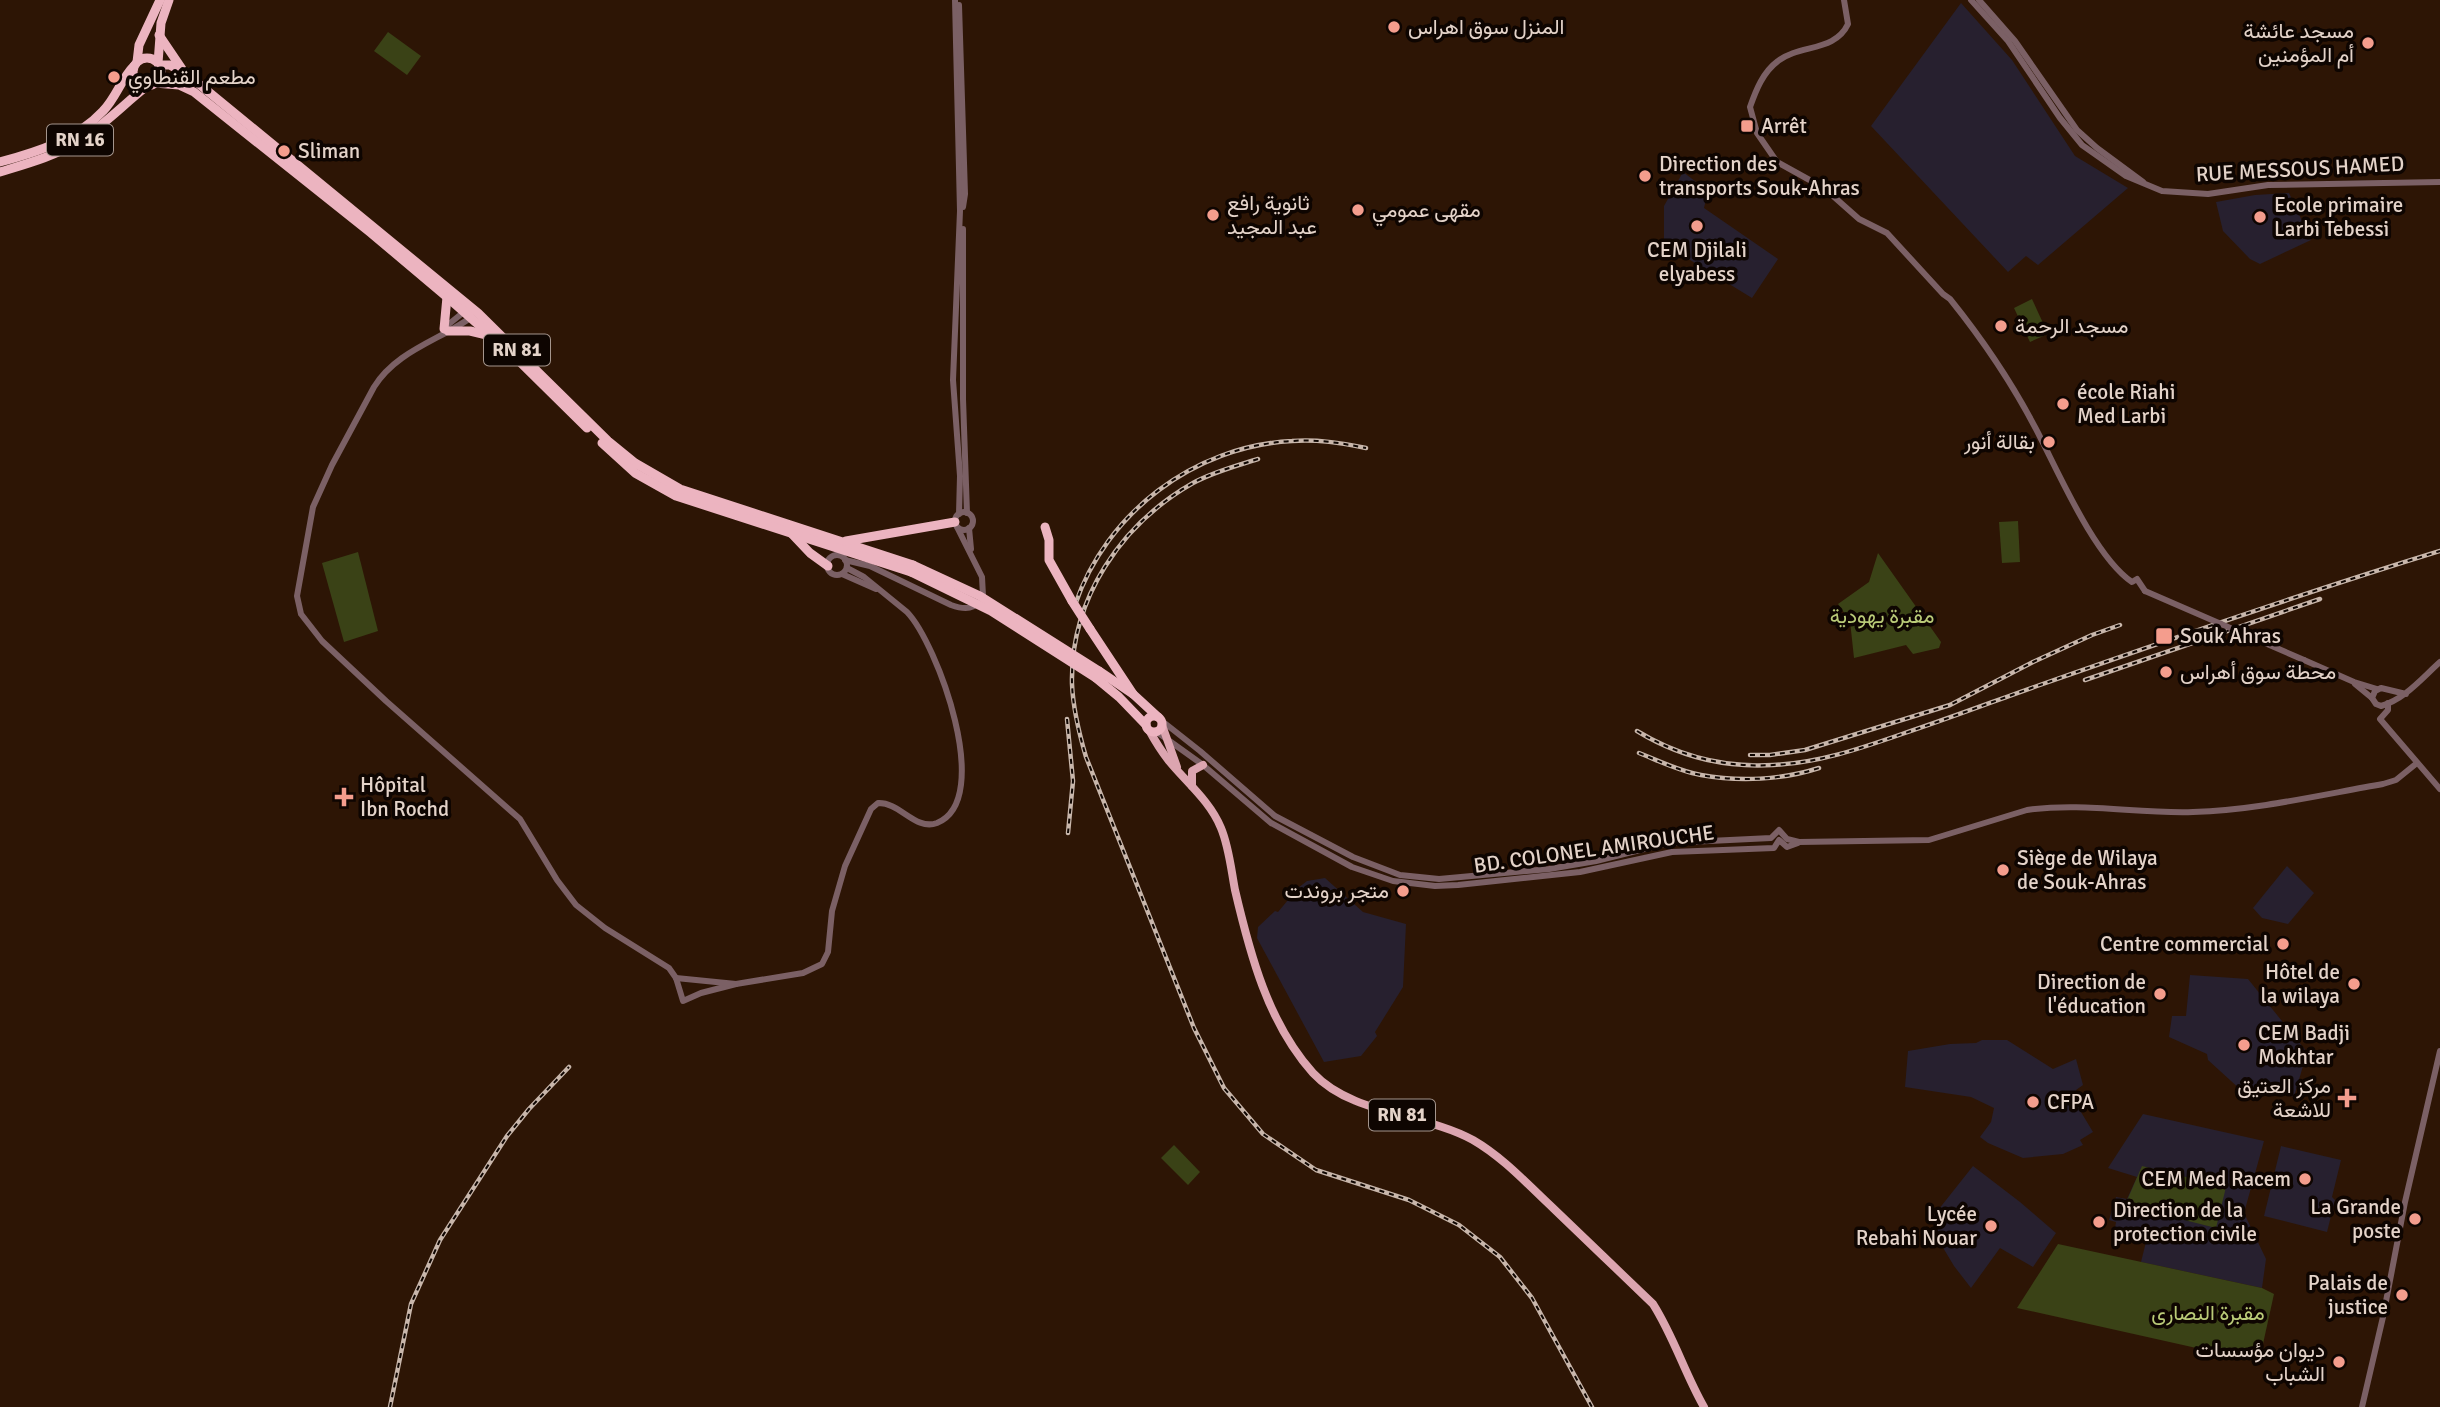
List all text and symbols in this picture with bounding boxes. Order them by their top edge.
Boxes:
place label: المنزل سوق اهراس [1408,14,1564,40]
place label: مسجد عائشة أم المؤمنين [2243,18,2354,69]
marker: المنزل سوق اهراس [1386,19,1402,35]
marker: مسجد عائشة أم المؤمنين [2360,35,2376,51]
place label: مطعم القنطاوي [128,64,256,94]
marker: مطعم القنطاوي [106,69,122,85]
place label: Arrêt [1761,113,1807,139]
marker: Arrêt [1739,118,1755,134]
road number: RN 16 [47,124,113,156]
place label: Sliman [298,138,360,164]
marker: Sliman [276,143,292,159]
place label: Direction des transports Souk-Ahras [1659,151,1860,201]
street label: RUE MESSOUS HAMED [2195,151,2405,187]
marker: Direction des transports Souk-Ahras [1637,168,1653,184]
place label: ثانوية رافع عبد المجيد [1227,190,1317,240]
place label: Ecole primaire Larbi Tebessi [2274,192,2403,242]
place label: مقهى عمومي [1372,197,1481,227]
marker: مقهى عمومي [1350,202,1366,218]
marker: ثانوية رافع عبد المجيد [1205,207,1221,223]
marker: Ecole primaire Larbi Tebessi [2252,209,2268,225]
marker: CEM Djilali elyabess [1689,218,1705,234]
place label: CEM Djilali elyabess [1647,237,1747,287]
place label: مسجد الرحمة [2015,313,2128,339]
marker: مسجد الرحمة [1993,318,2009,334]
road number: RN 81 [484,334,550,366]
place label: école Riahi Med Larbi [2077,379,2175,429]
marker: école Riahi Med Larbi [2055,396,2071,412]
place label: بقالة أنور [1963,429,2035,455]
marker: بقالة أنور [2041,434,2057,450]
park label: مقبرة يهودية [1830,603,1934,629]
place label: Souk Ahras [2180,623,2281,649]
marker: Souk Ahras [2154,626,2174,646]
place label: محطة سوق أهراس [2180,659,2336,685]
marker: محطة سوق أهراس [2158,664,2174,680]
place label: Hôpital Ibn Rochd [360,772,449,822]
marker: Hôpital Ibn Rochd [334,787,354,807]
street label: BD. COLONEL AMIROUCHE [1472,819,1716,879]
place label: Siège de Wilaya de Souk-Ahras [2017,845,2158,895]
marker: Siège de Wilaya de Souk-Ahras [1995,862,2011,878]
place label: متجر بروندت [1284,878,1389,904]
marker: متجر بروندت [1395,883,1411,899]
place label: Centre commercial [2100,931,2269,957]
marker: Centre commercial [2275,936,2291,952]
place label: Hôtel de la wilaya [2261,959,2340,1009]
place label: Direction de l'éducation [2037,969,2146,1019]
marker: Hôtel de la wilaya [2346,976,2362,992]
marker: Direction de l'éducation [2152,986,2168,1002]
place label: CEM Badji Mokhtar [2258,1020,2350,1070]
marker: CEM Badji Mokhtar [2236,1037,2252,1053]
place label: مركز العتيق للاشعة [2237,1073,2331,1123]
marker: مركز العتيق للاشعة [2337,1088,2357,1108]
place label: CFPA [2047,1089,2094,1115]
marker: CFPA [2025,1094,2041,1110]
road number: RN 81 [1369,1100,1435,1130]
place label: CEM Med Racem [2142,1166,2291,1192]
marker: CEM Med Racem [2297,1171,2313,1187]
place label: La Grande poste [2310,1194,2401,1244]
place label: Direction de la protection civile [2113,1197,2257,1247]
place label: Lycée Rebahi Nouar [1856,1201,1977,1251]
marker: La Grande poste [2407,1211,2423,1227]
marker: Direction de la protection civile [2091,1214,2107,1230]
marker: Lycée Rebahi Nouar [1983,1218,1999,1234]
place label: Palais de justice [2308,1270,2388,1320]
marker: Palais de justice [2394,1287,2410,1303]
park label: مقبرة النصارى [2151,1300,2265,1326]
place label: ديوان مؤسسات الشباب [2196,1337,2325,1387]
marker: ديوان مؤسسات الشباب [2331,1354,2347,1370]

